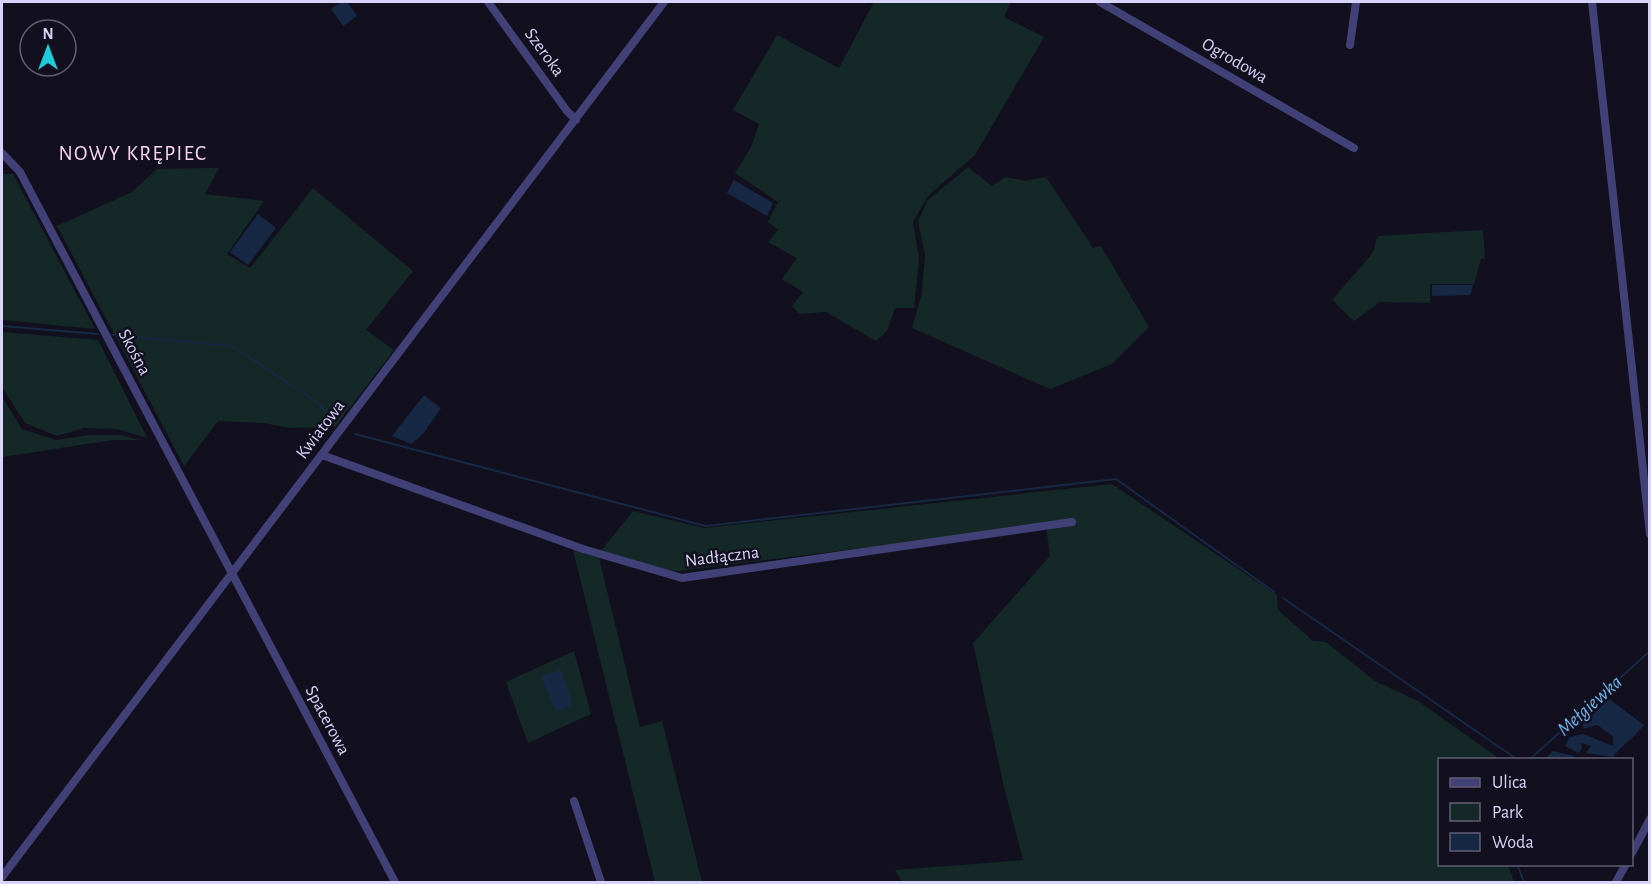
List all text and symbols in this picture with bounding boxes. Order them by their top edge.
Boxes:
north arrow [18,18,78,78]
street label: Szeroka [521,25,568,80]
text: N [42,26,54,42]
street label: Ogrodowa [1198,35,1271,87]
district label: NOWY KRĘPIEC [59,143,207,164]
street label: Skośna [115,326,154,378]
street label: Kwiatowa [293,397,349,462]
street label: Nadłączna [684,544,760,570]
water label: Mełgiewka [1553,672,1626,740]
street label: Spacerowa [301,683,353,758]
legend [1438,758,1633,866]
text: Ulica [1492,774,1527,792]
text: Park [1492,804,1524,822]
text: Woda [1492,834,1534,852]

